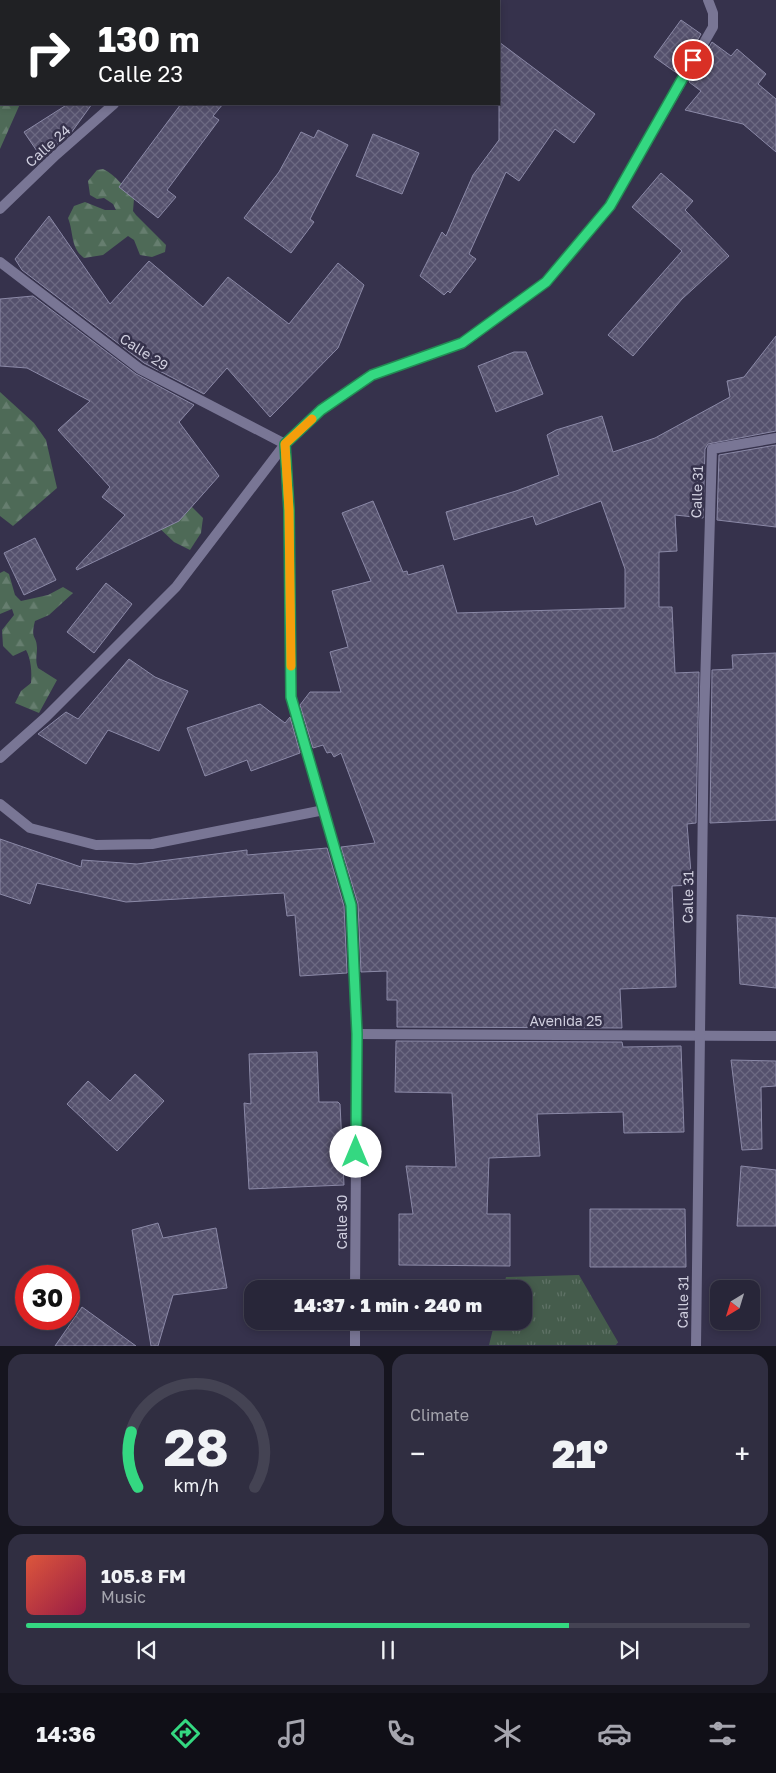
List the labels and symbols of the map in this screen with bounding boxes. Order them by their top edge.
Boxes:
pin [672,39,714,81]
street label: Calle 24 [22,121,74,170]
street label: Calle 29 [117,330,172,374]
street label: Calle 31 [687,465,706,519]
street label: Calle 31 [679,870,696,924]
street label: Avenida 25 [530,1012,602,1029]
position arrow [329,1125,381,1177]
street label: Calle 30 [333,1195,350,1249]
speed limit sign: 30 [15,1265,80,1330]
street label: Calle 31 [674,1275,691,1329]
north arrow [710,1280,760,1330]

